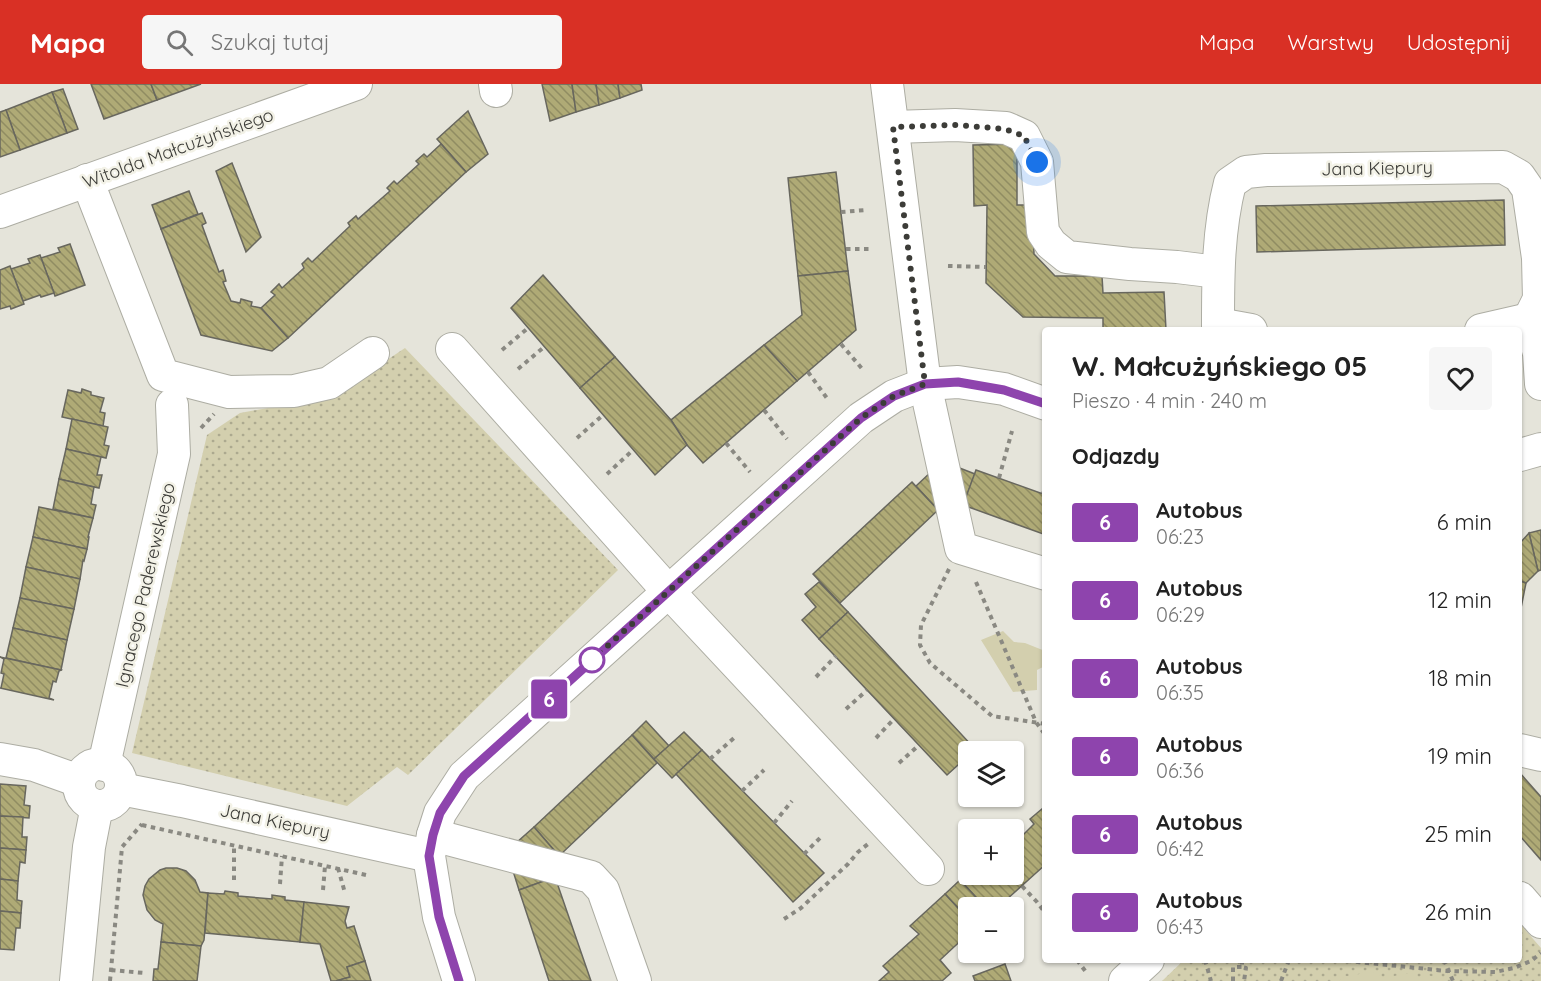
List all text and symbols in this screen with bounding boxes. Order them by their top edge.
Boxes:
search box [142,15,562,69]
text: Mapa [30,25,106,60]
icon: search [163,26,196,59]
text: Szukaj tutaj [211,28,330,56]
text: Mapa [1199,29,1254,55]
text: Warstwy [1287,29,1374,55]
text: Udostępnij [1407,29,1511,55]
street label: Witolda Małcużyńskiego [79,103,277,193]
your location [1022,147,1052,177]
street label: Jana Kiepury [1321,156,1433,180]
button: heart [1429,347,1492,410]
text: W. Małcużyńskiego 05 [1072,348,1367,383]
text: Pieszo · 4 min · 240 m [1072,388,1267,413]
text: Odjazdy [1072,442,1160,470]
street label: Ignacego Paderewskiego [110,480,180,690]
text: Autobus [1156,496,1243,524]
text: 6 min [1437,508,1492,536]
text: 6 [1099,509,1111,535]
text: 06:23 [1156,524,1204,549]
text: Autobus [1156,574,1243,602]
text: 12 min [1428,586,1492,614]
text: 6 [1099,587,1111,613]
text: 06:29 [1156,602,1205,627]
unlabelled marker [579,647,605,673]
text: Autobus [1156,652,1243,680]
text: 18 min [1428,664,1492,692]
text: 6 [1099,665,1111,691]
line badge: 6 [530,680,568,718]
text: 06:35 [1156,680,1204,705]
text: 6 [543,686,555,712]
text: Autobus [1156,730,1243,758]
map controls [958,741,1024,963]
button: layers [958,741,1024,807]
text: 19 min [1428,742,1492,770]
text: 6 [1099,743,1111,769]
text: 06:36 [1156,758,1204,783]
street label: Jana Kiepury [218,798,332,844]
text: Autobus [1156,808,1243,836]
button: + [958,819,1024,885]
text: 25 min [1424,820,1492,848]
text: 6 [1099,821,1111,847]
text: 06:42 [1156,836,1204,861]
text: Autobus [1156,886,1243,914]
button: − [958,897,1024,963]
text: 26 min [1424,898,1492,926]
text: 6 [1099,899,1111,925]
text: 06:43 [1156,914,1203,939]

